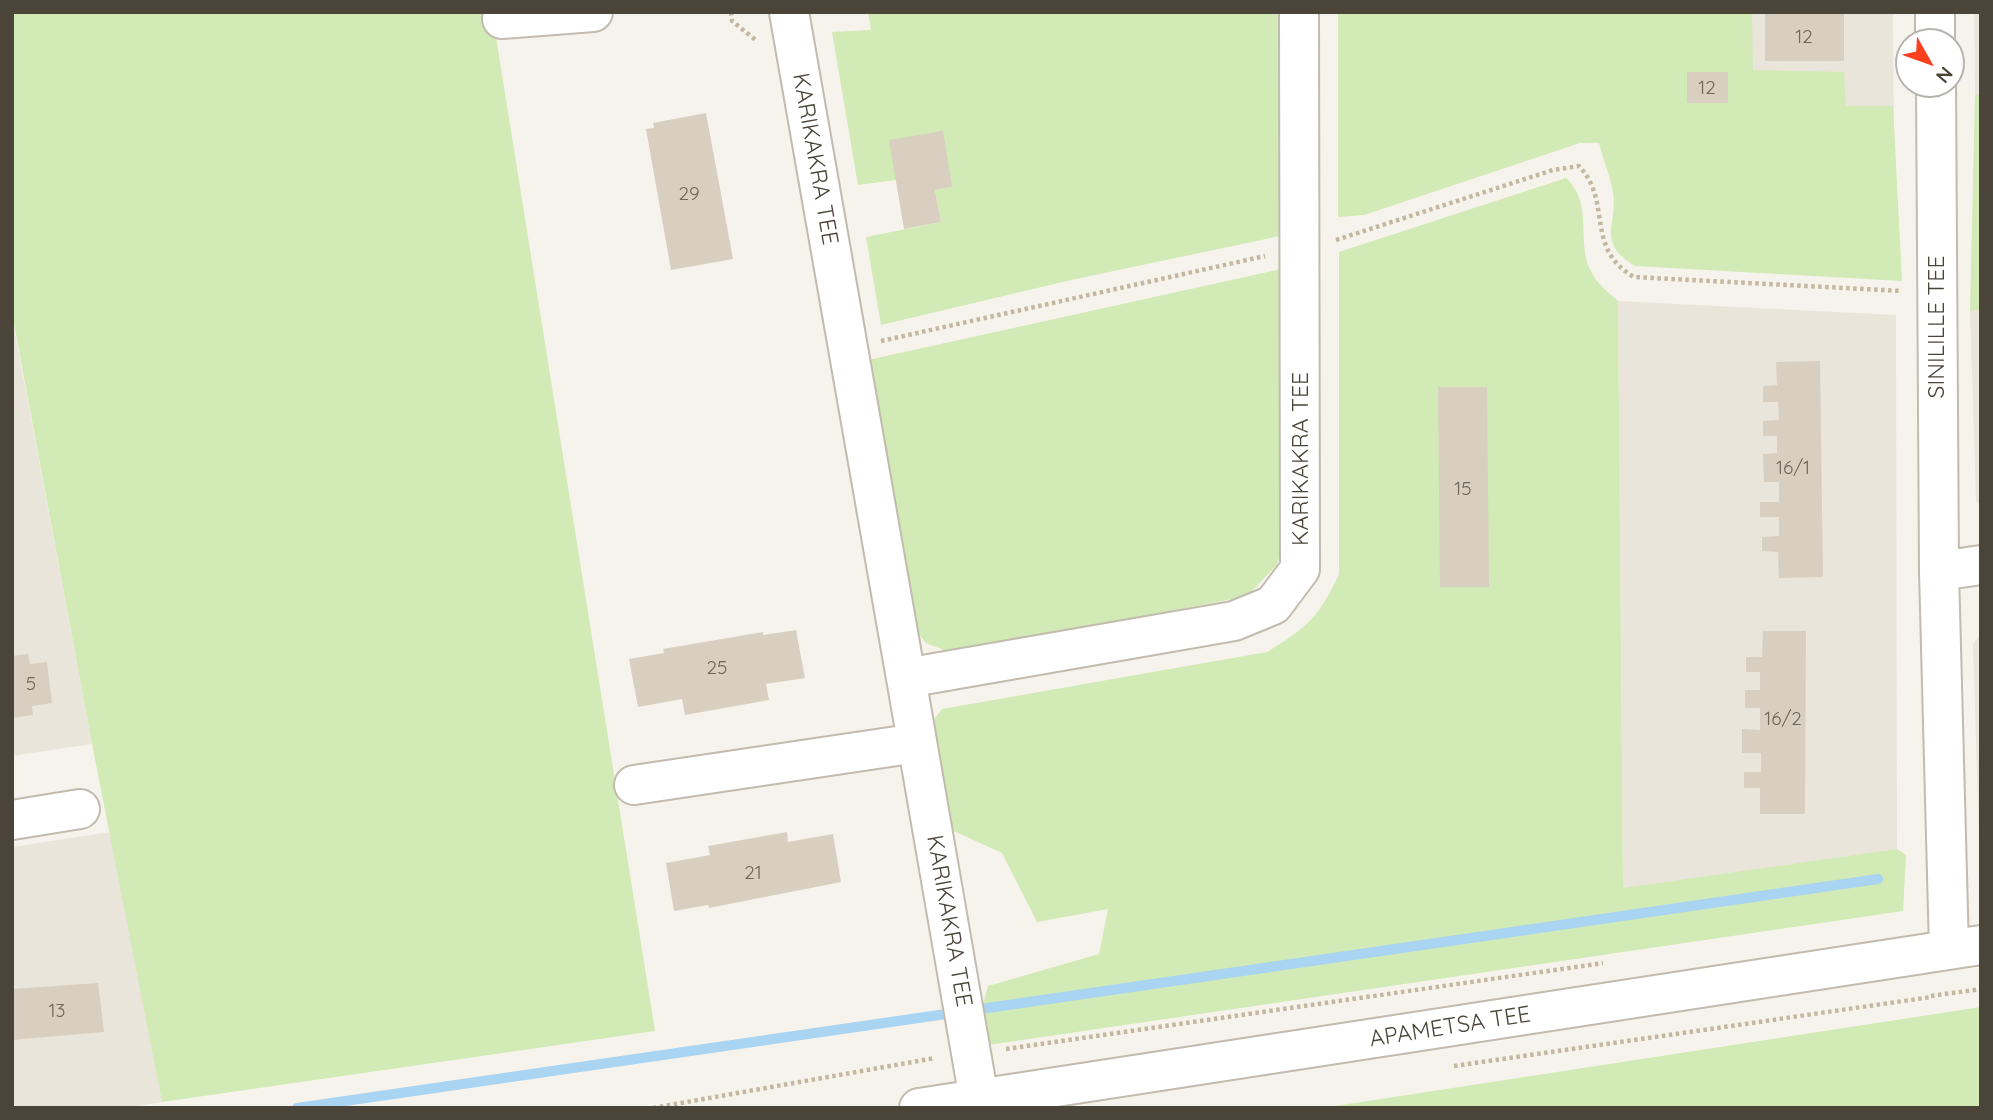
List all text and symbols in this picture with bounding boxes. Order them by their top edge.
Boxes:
house number: 12 [1795,26,1813,48]
north arrow [1895,28,1965,98]
text: N [1931,62,1958,88]
street label: KARIKAKRA TEE [786,71,844,247]
house number: 12 [1698,77,1716,99]
house number: 29 [678,183,700,205]
street label: SINILILLE TEE [1923,256,1951,398]
street label: KARIKAKRA TEE [1287,372,1315,546]
house number: 16/1 [1776,457,1810,479]
house number: 15 [1454,478,1472,500]
house number: 25 [707,657,727,679]
house number: 5 [26,673,36,695]
house number: 16/2 [1764,708,1802,730]
street label: KARIKAKRA TEE [920,833,978,1009]
house number: 21 [744,862,762,884]
house number: 13 [49,1000,65,1022]
street label: APAMETSA TEE [1368,1001,1532,1053]

